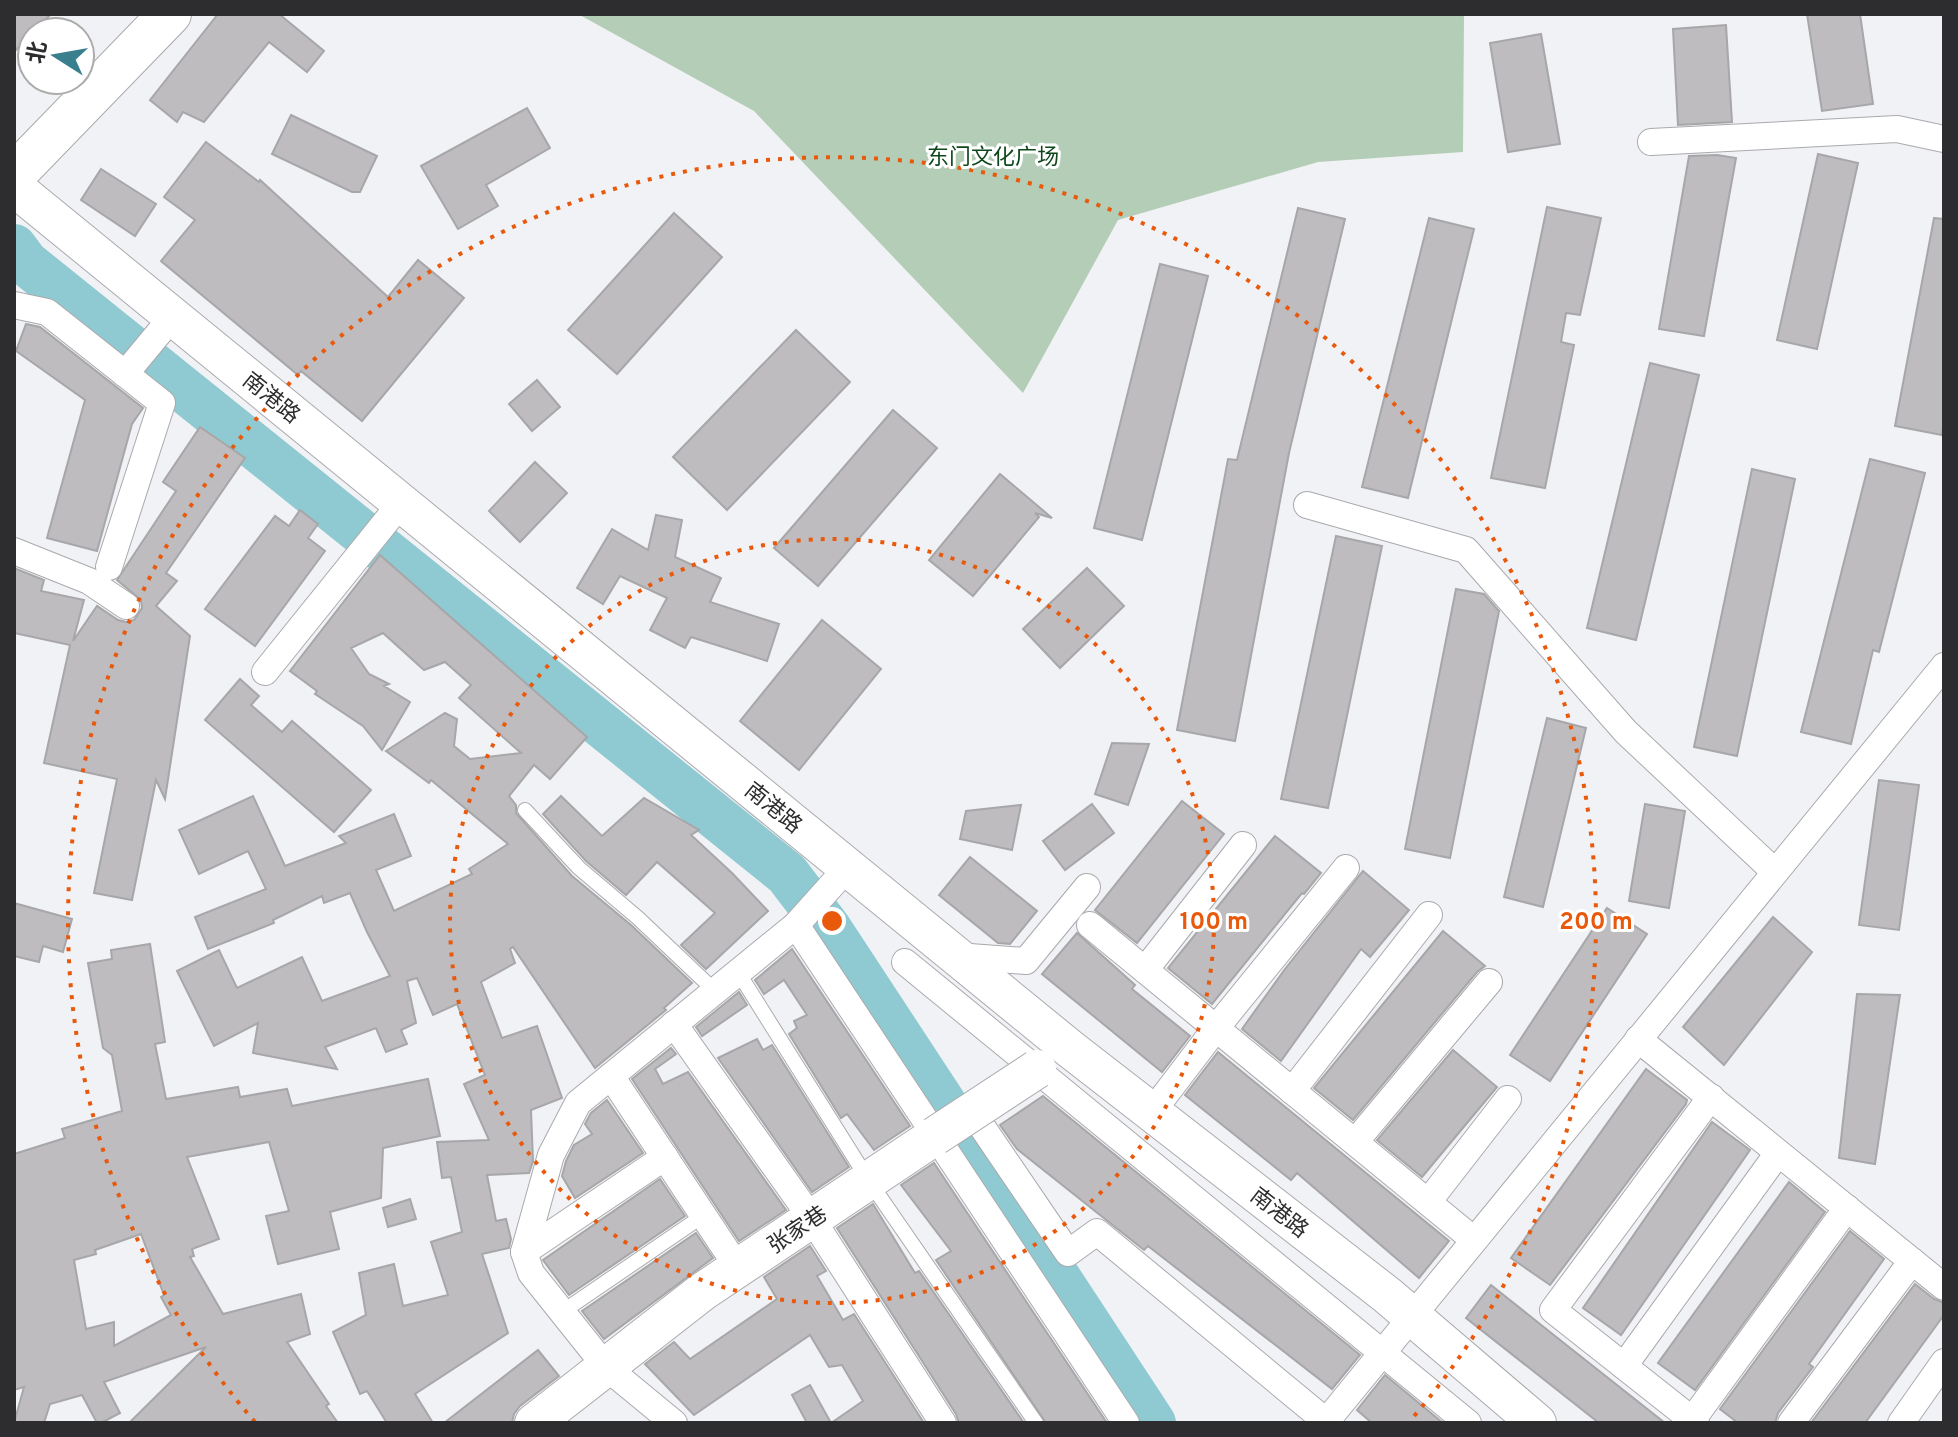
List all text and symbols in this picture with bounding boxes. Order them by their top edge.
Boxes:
north arrow [16,16,96,96]
text: 北 [23,39,54,66]
park label: 东门文化广场 [927,145,1059,172]
street label: 南港路 [236,368,305,430]
street label: 南港路 [738,778,807,840]
centre of rings [818,907,846,935]
text: 100 m [1180,908,1248,938]
text: 200 m [1559,908,1633,938]
street label: 南港路 [1244,1183,1313,1245]
street label: 张家巷 [763,1201,833,1261]

